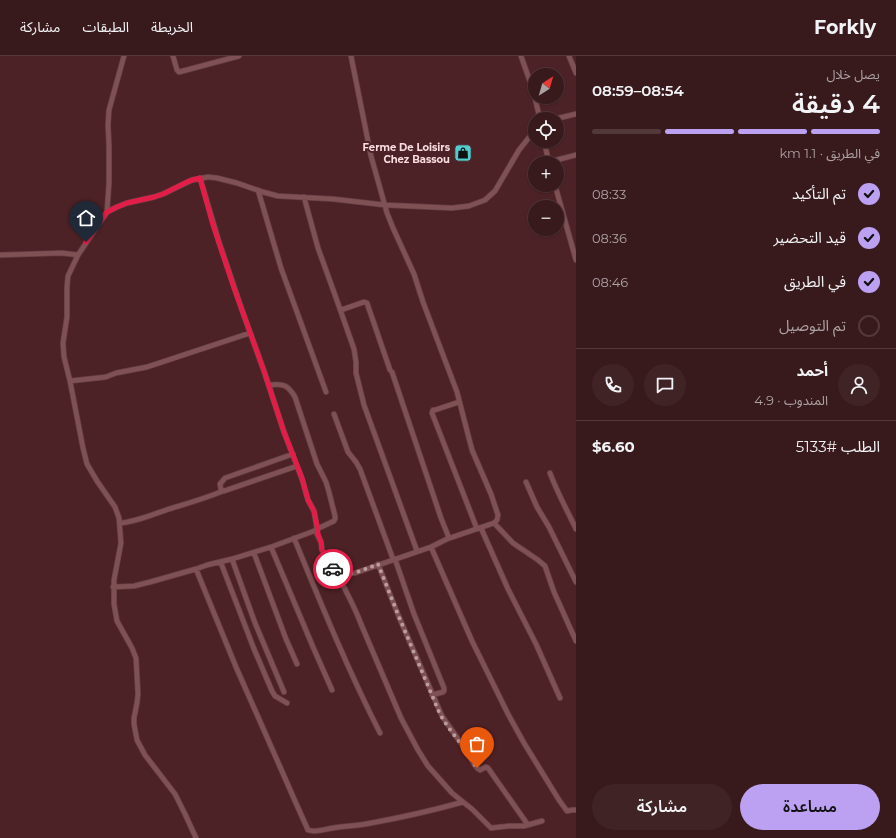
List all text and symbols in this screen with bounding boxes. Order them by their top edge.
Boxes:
text: Forkly [814,16,876,39]
text: مشاركة [20,18,60,36]
text: الطبقات [82,18,129,36]
text: الخريطة [151,18,193,36]
text: يصل خلال [826,66,880,82]
north arrow [528,68,564,104]
map controls [528,68,564,236]
text: 08:54–08:59 [592,81,684,100]
text: 4 دقيقة [792,88,880,120]
button: locate [528,112,564,148]
place label: Ferme De Loisirs Chez Bassou [363,141,451,166]
shop icon: Ferme De Loisirs Chez Bassou [453,143,473,163]
text: في الطريق · 1.1 km [779,145,880,161]
button: + [528,156,564,192]
icon: check [858,183,880,205]
text: تم التأكيد [792,184,846,203]
text: 08:33 [592,186,626,202]
button: − [528,200,564,236]
pin [69,201,103,242]
icon: home [75,207,97,229]
icon: check [858,227,880,249]
text: قيد التحضير [773,228,846,247]
text: 08:36 [592,230,627,246]
icon: check [858,271,880,293]
text: في الطريق [784,272,846,291]
text: 08:46 [592,274,628,290]
text: تم التوصيل [779,316,846,335]
text: أحمد [797,361,828,380]
button: phone [592,364,634,406]
button: chat [644,364,686,406]
button: person [838,364,880,406]
text: المندوب · 4.9 [754,392,828,408]
text: $6.60 [592,437,635,456]
text: الطلب #5133 [796,437,880,456]
courier [313,549,353,589]
icon: car [322,558,344,580]
pin [460,727,494,768]
icon: bag [466,733,488,755]
button: مشاركة [592,784,732,830]
button: مساعدة [740,784,880,830]

